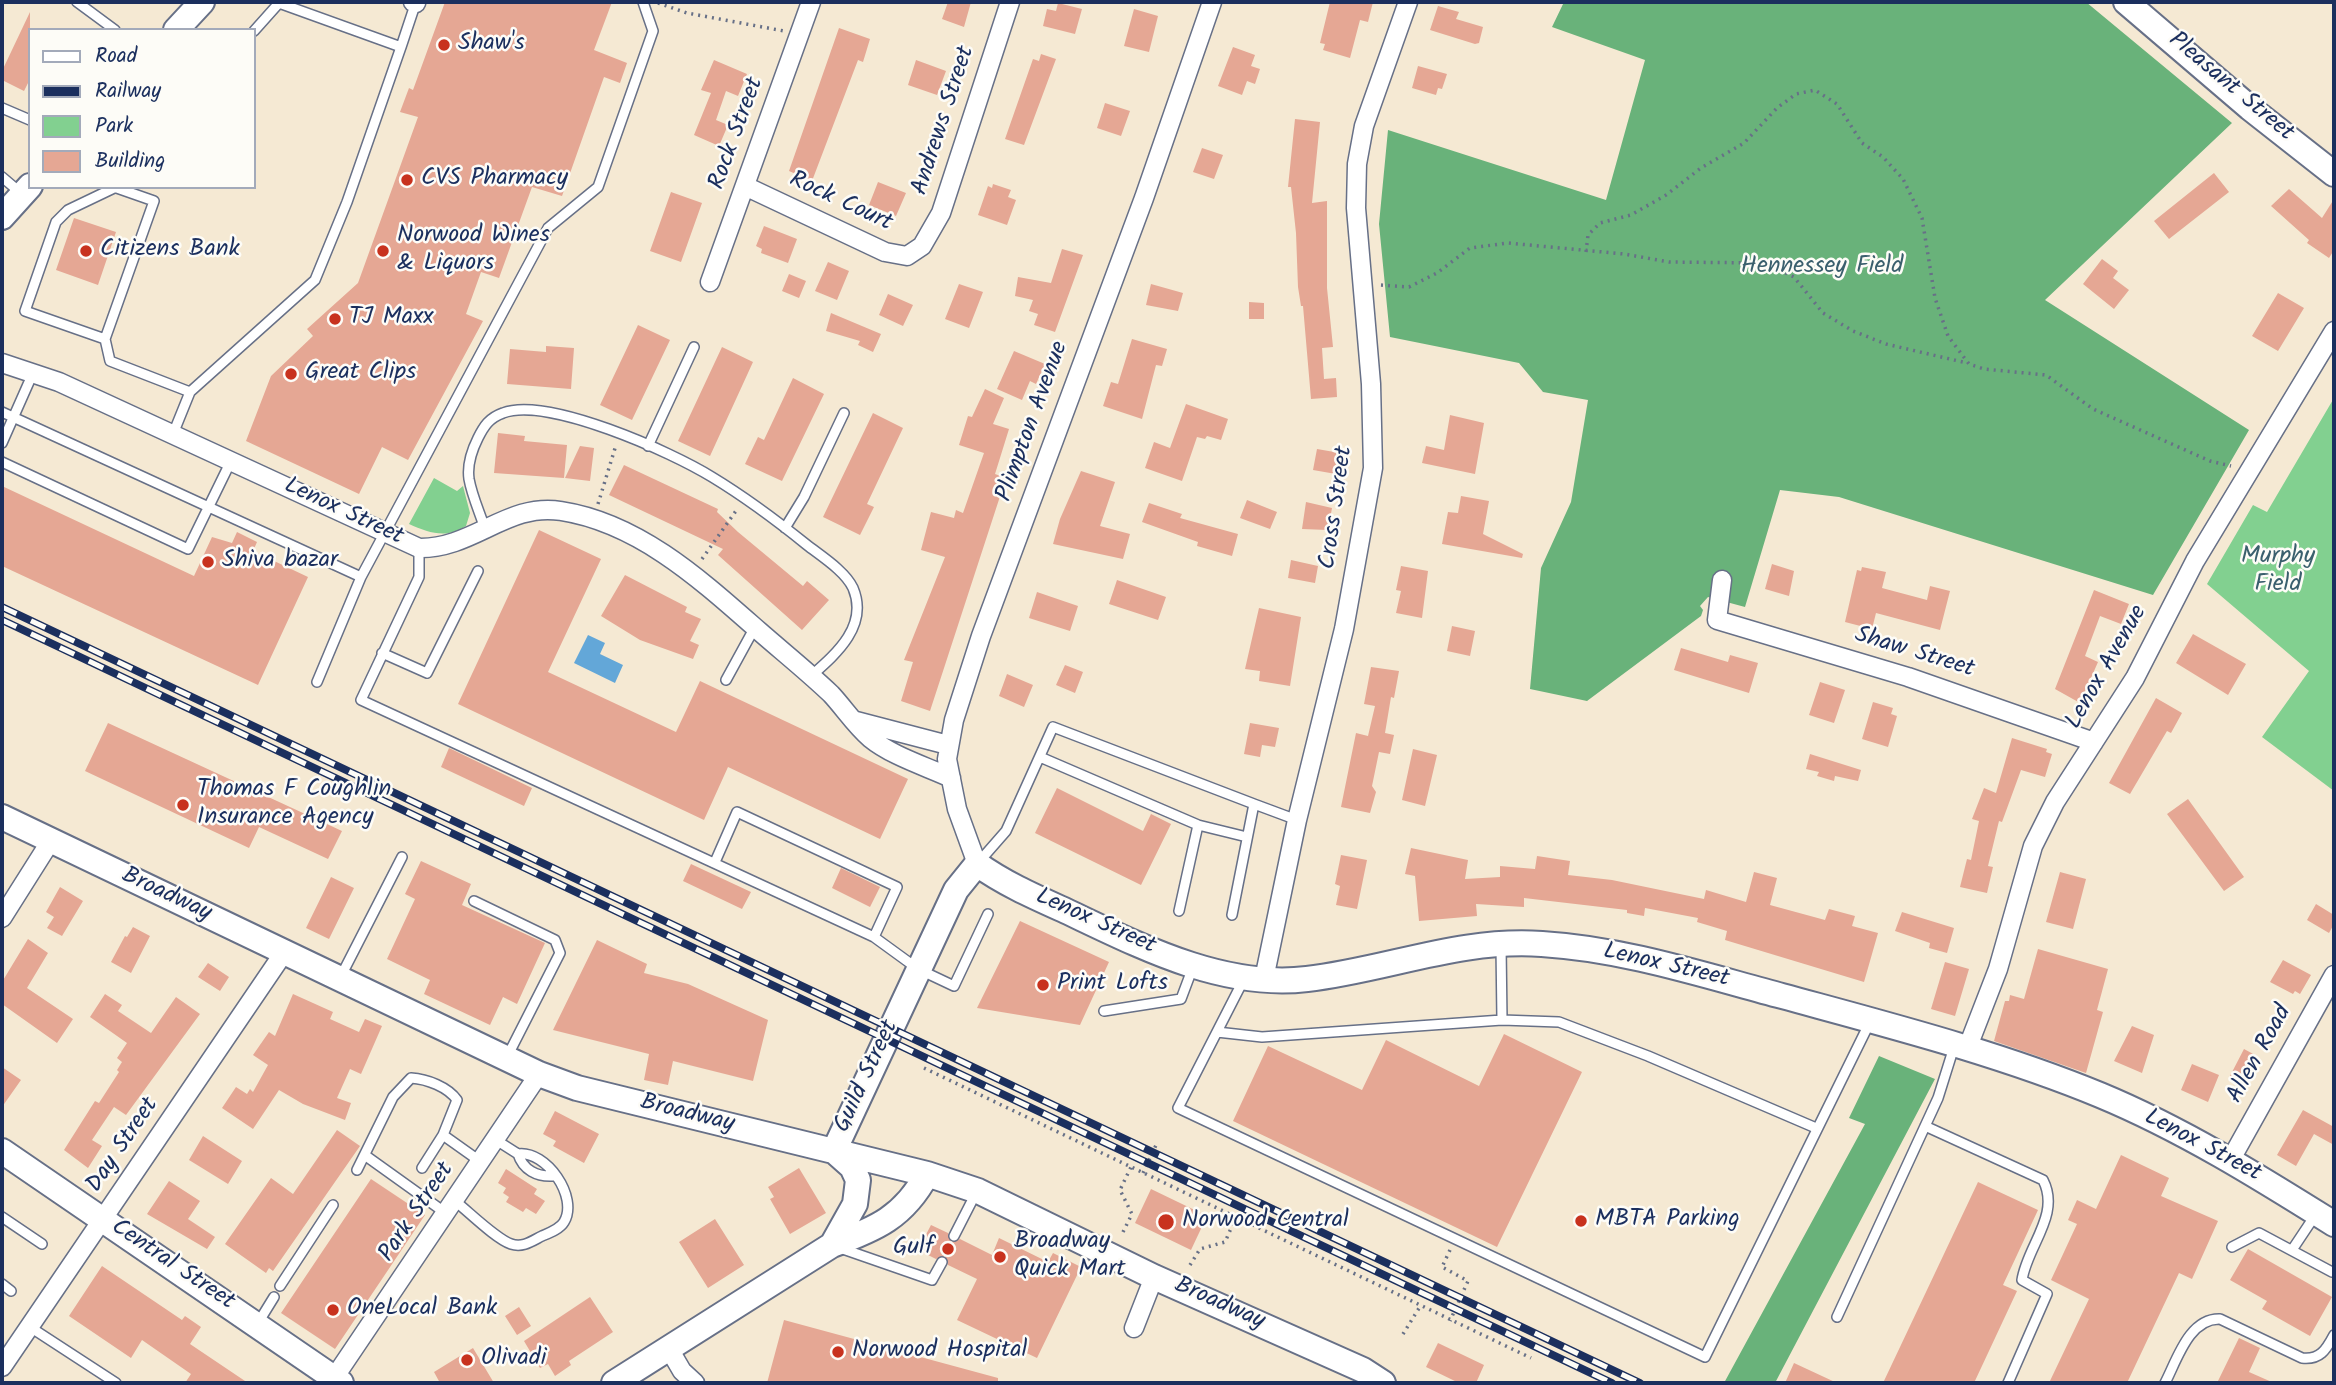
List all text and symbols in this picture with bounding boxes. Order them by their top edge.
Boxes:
street label: Pleasant Street [2161,27,2299,149]
legend [28,28,256,189]
place label: Shaw's [458,31,525,59]
marker: Shaw's [436,37,452,53]
text: Road [95,40,137,73]
street label: Andrews Street [907,43,983,199]
street label: Rock Street [704,74,772,194]
text: Railway [95,75,161,108]
text: Park [95,110,133,143]
text: Building [95,145,165,178]
place label: CVS Pharmacy [421,166,568,194]
street label: Rock Court [784,167,896,239]
marker: CVS Pharmacy [399,172,415,188]
place label: Norwood Wines & Liquors [397,223,550,279]
place label: Citizens Bank [100,237,240,265]
marker: Citizens Bank [78,243,94,259]
marker: Norwood Wines & Liquors [375,243,391,259]
park label: Hennessey Field [1741,254,1903,282]
place label: TJ Maxx [349,305,433,333]
marker: TJ Maxx [327,311,343,327]
street label: Plimpton Avenue [992,338,1076,506]
place label: Great Clips [305,360,416,388]
marker: Great Clips [283,366,299,382]
street label: Cross Street [1315,445,1361,571]
street label: Lenox Street [279,473,407,553]
park label: Murphy Field [2241,544,2315,600]
place label: Shiva bazar [222,548,338,576]
marker: Shiva bazar [200,554,216,570]
street label: Lenox Avenue [2061,601,2155,735]
street label: Shaw Street [1851,622,1977,686]
place label: Thomas F Coughlin Insurance Agency [197,777,391,833]
marker: Thomas F Coughlin Insurance Agency [175,797,191,813]
street label: Broadway [116,863,216,929]
street label: Lenox Street [1031,884,1159,962]
street label: Lenox Street [1600,939,1732,995]
place label: Print Lofts [1057,971,1168,999]
marker: Print Lofts [1035,977,1051,993]
street label: Allen Road [2222,1001,2300,1109]
street label: Guild Street [830,1016,906,1138]
street label: Broadway [637,1089,737,1141]
street label: Day Street [82,1093,166,1199]
street label: Lenox Street [2139,1104,2265,1190]
street label: Park Street [374,1158,462,1268]
place label: MBTA Parking [1595,1207,1740,1235]
place label: Norwood Central [1182,1208,1349,1236]
marker: Norwood Central [1156,1212,1176,1232]
marker: MBTA Parking [1573,1213,1589,1229]
street label: Central Street [105,1214,239,1318]
place label: Broadway Quick Mart [1014,1229,1126,1285]
place label: Gulf [893,1235,934,1263]
marker: Gulf [940,1241,956,1257]
marker: Broadway Quick Mart [992,1249,1008,1265]
street label: Broadway [1169,1272,1269,1338]
place label: OneLocal Bank [347,1296,497,1324]
marker: OneLocal Bank [325,1302,341,1318]
place label: Norwood Hospital [852,1338,1027,1366]
marker: Norwood Hospital [830,1344,846,1360]
place label: Olivadi [481,1346,546,1374]
marker: Olivadi [459,1352,475,1368]

